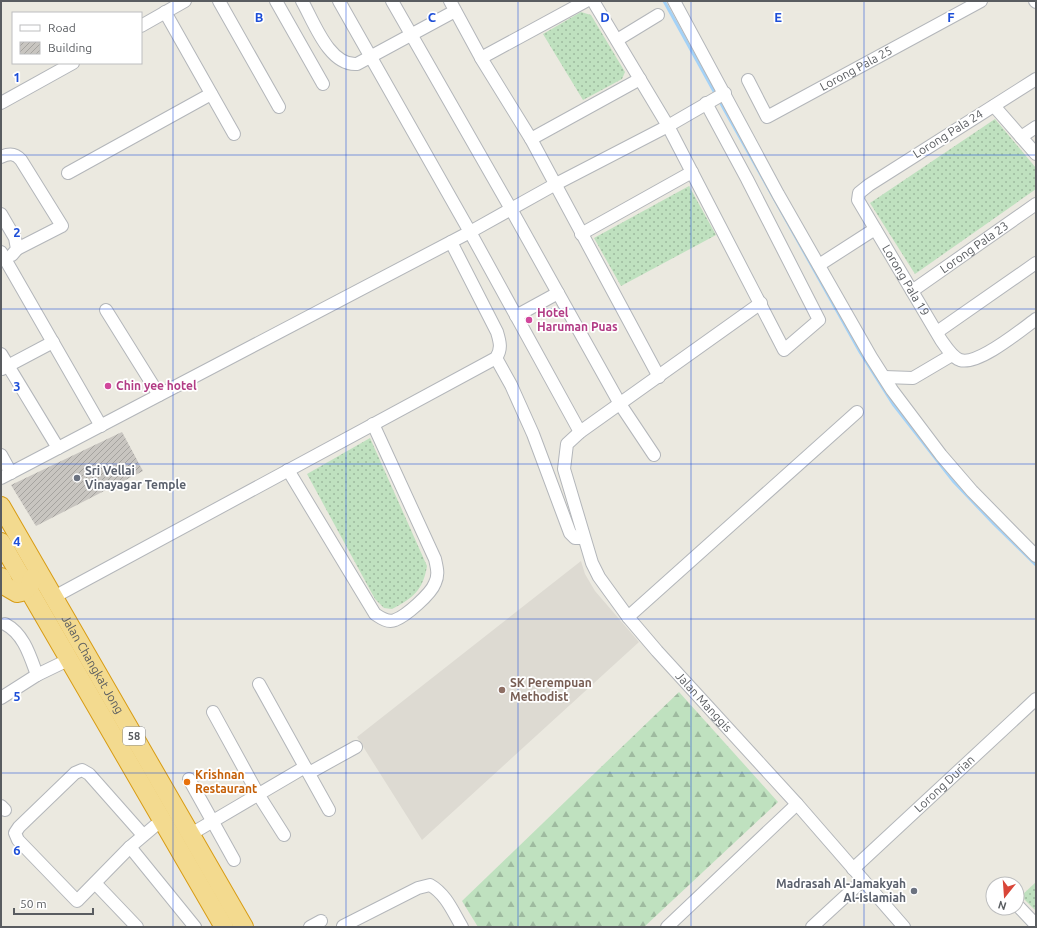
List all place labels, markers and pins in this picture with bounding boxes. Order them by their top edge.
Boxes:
place label: Hotel Haruman Puas [537,306,618,333]
marker: Hotel Haruman Puas [524,315,534,325]
place label: Chin yee hotel [116,379,197,392]
marker: Chin yee hotel [103,381,113,391]
place label: Sri Vellai Vinayagar Temple [85,464,186,491]
marker: Sri Vellai Vinayagar Temple [72,473,82,483]
place label: SK Perempuan Methodist [510,676,592,703]
marker: SK Perempuan Methodist [497,685,507,695]
place label: Krishnan Restaurant [195,768,257,795]
marker: Krishnan Restaurant [182,777,192,787]
place label: Madrasah Al-Jamakyah Al-Islamiah [776,877,906,904]
marker: Madrasah Al-Jamakyah Al-Islamiah [909,886,919,896]

